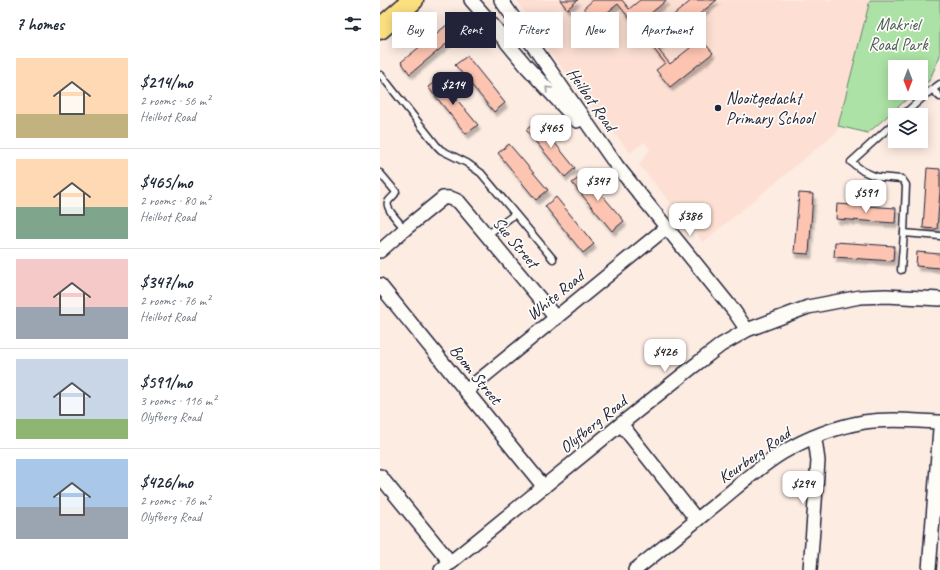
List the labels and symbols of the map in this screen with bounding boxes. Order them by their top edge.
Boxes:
park label: Makriel Road Park [868,14,929,55]
north arrow [888,60,928,100]
street label: Heilbot Road [562,63,622,137]
pin: $214 [429,72,477,106]
one-way arrow [545,86,552,94]
place label: Nooitgedacht Primary School [726,88,816,129]
marker: Nooitgedacht Primary School [713,103,723,113]
pin: $465 [527,115,575,149]
pin: $347 [574,168,622,202]
pin: $591 [842,180,890,214]
pin: $386 [666,203,714,237]
street label: Sue Street [488,212,545,274]
street label: White Road [522,264,590,325]
pin: $426 [641,339,689,373]
street label: Boom Street [445,340,508,410]
street label: Olyfberg Road [556,390,633,458]
street label: Keurberg Road [714,421,797,488]
pin: $294 [779,471,827,505]

